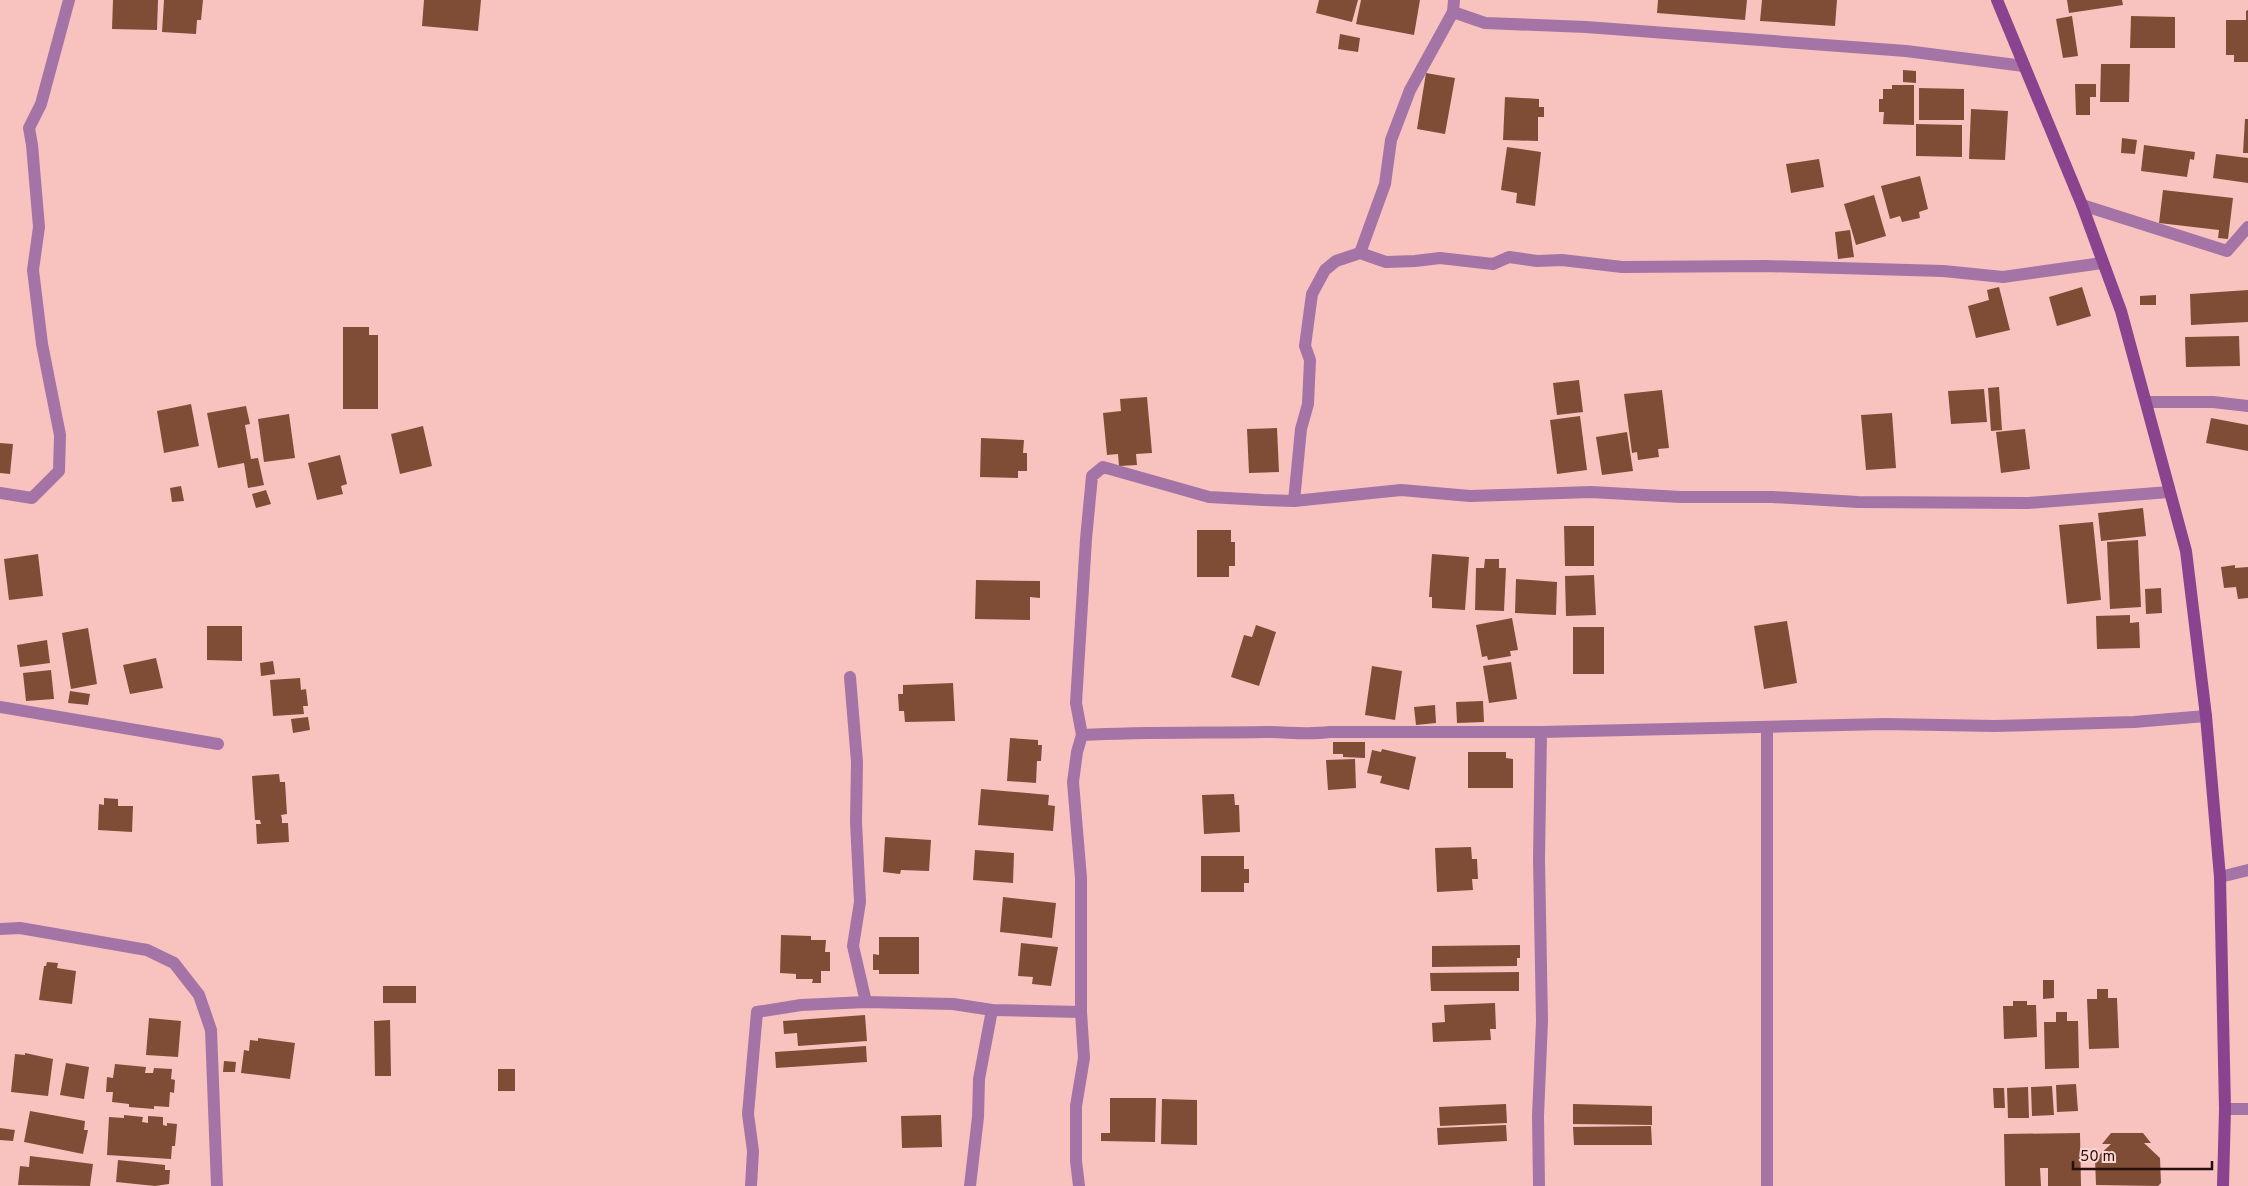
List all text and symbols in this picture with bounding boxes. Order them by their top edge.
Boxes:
scale bar [2073,1138,2212,1170]
text: 50 m [2080,1148,2115,1167]

